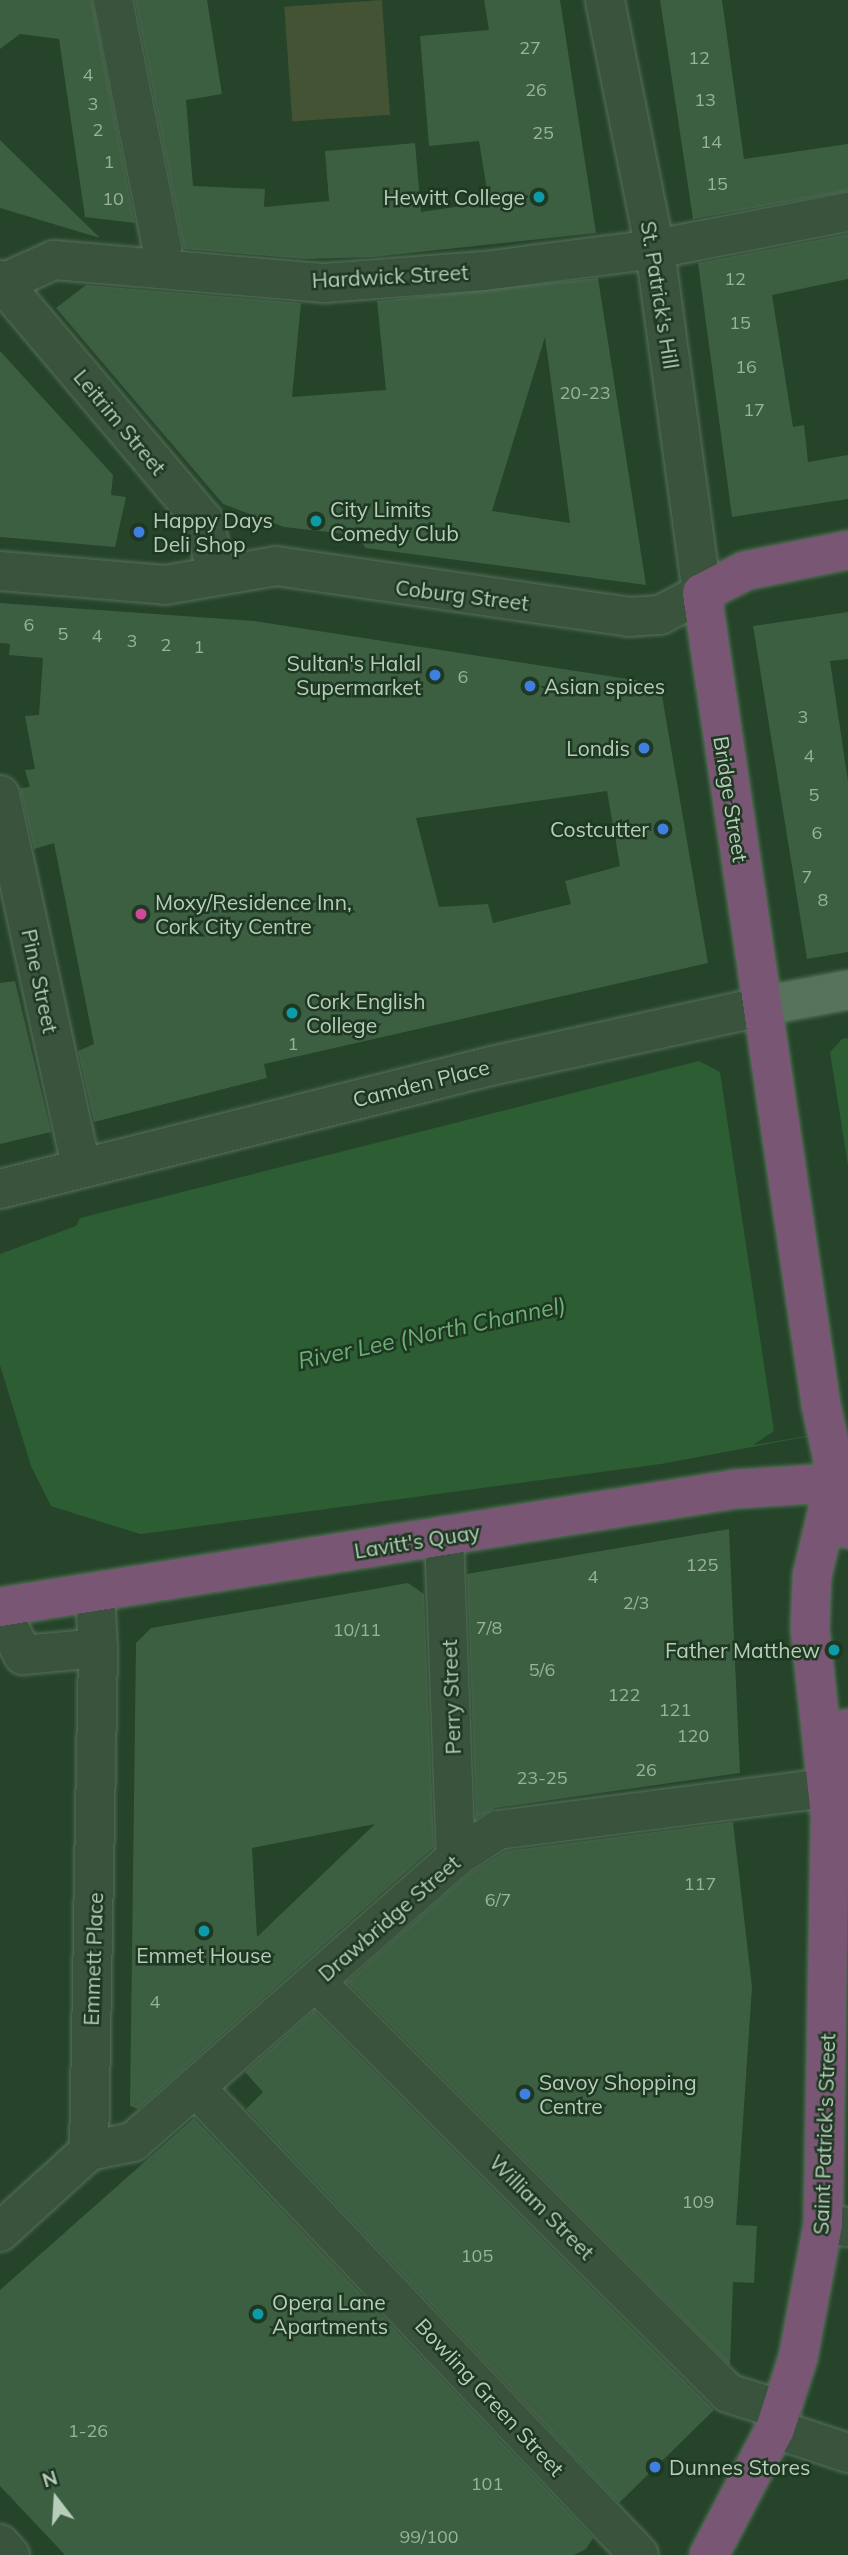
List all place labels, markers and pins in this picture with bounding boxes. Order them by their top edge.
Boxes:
place label: Hewitt College [383,184,525,210]
marker: Hewitt College [531,189,547,205]
place label: City Limits Comedy Club [330,496,459,546]
place label: Happy Days Deli Shop [153,507,273,557]
marker: City Limits Comedy Club [308,513,324,529]
marker: Happy Days Deli Shop [131,524,147,540]
place label: Sultan's Halal Supermarket [287,650,421,700]
marker: Sultan's Halal Supermarket [427,667,443,683]
place label: Asian spices [544,673,665,699]
marker: Asian spices [522,678,538,694]
place label: Londis [566,735,630,761]
marker: Londis [636,740,652,756]
place label: Costcutter [550,816,649,842]
marker: Costcutter [655,821,671,837]
place label: Moxy/Residence Inn, Cork City Centre [155,889,352,939]
marker: Moxy/Residence Inn, Cork City Centre [133,906,149,922]
place label: Cork English College [306,988,426,1038]
marker: Cork English College [284,1005,300,1021]
place label: Father Matthew [665,1637,820,1663]
marker: Father Matthew [826,1642,842,1658]
marker: Emmet House [196,1923,212,1939]
place label: Emmet House [136,1942,272,1968]
place label: Savoy Shopping Centre [539,2069,697,2119]
marker: Savoy Shopping Centre [517,2086,533,2102]
place label: Opera Lane Apartments [272,2289,388,2339]
marker: Opera Lane Apartments [250,2306,266,2322]
place label: Dunnes Stores [669,2454,810,2480]
marker: Dunnes Stores [647,2459,663,2475]

